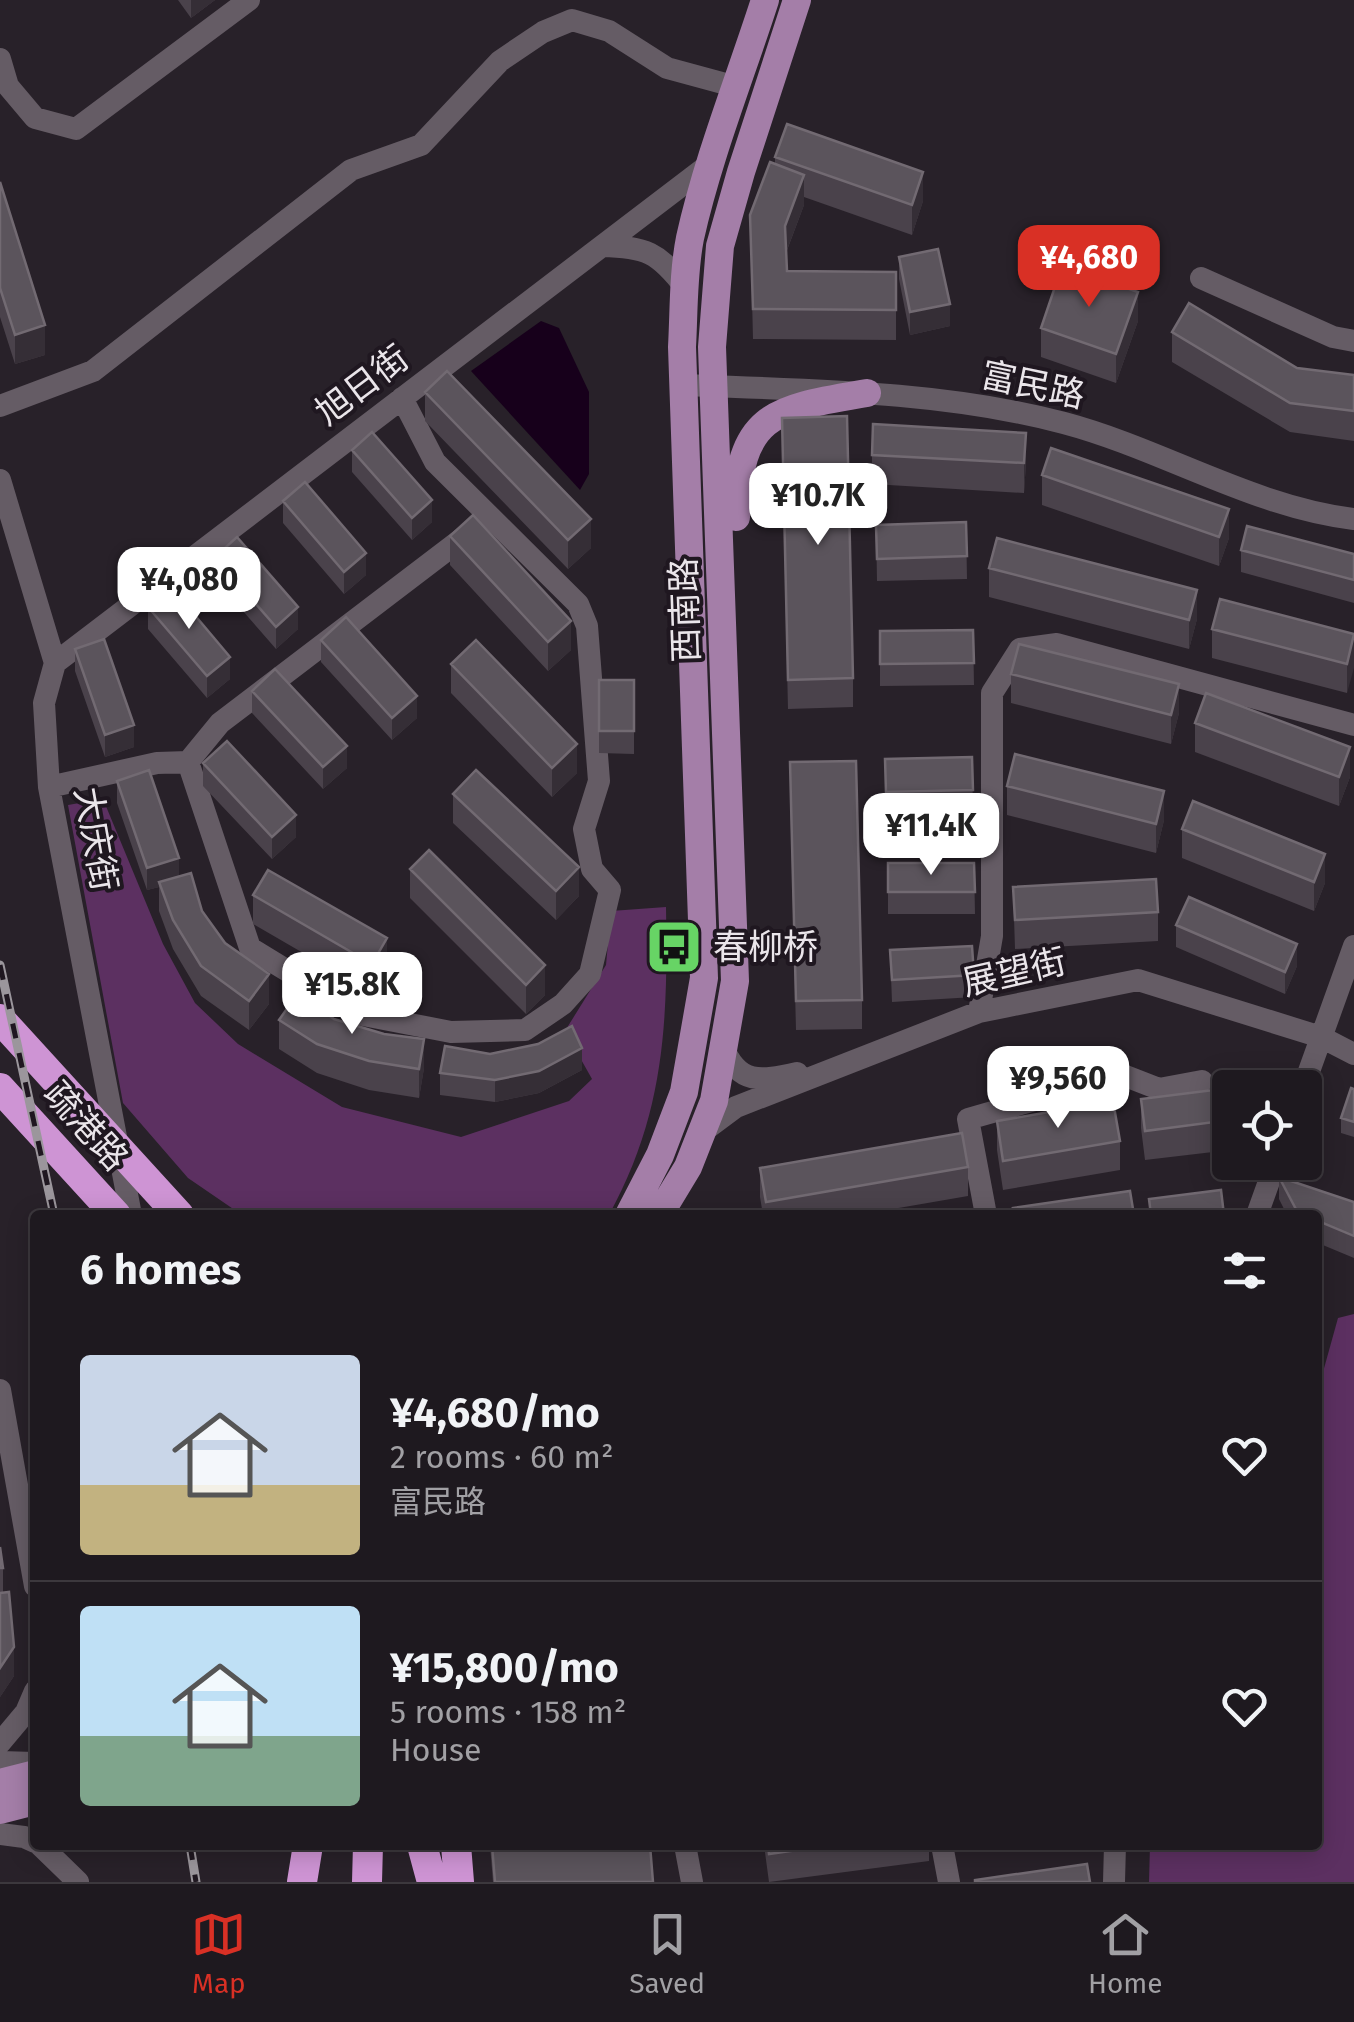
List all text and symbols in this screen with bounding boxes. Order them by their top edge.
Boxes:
pin: ¥4,680 [1008,225,1170,310]
text: ¥4,680 [1040,238,1138,276]
street label: 旭日街 [307,337,417,433]
street label: 富民路 [977,354,1089,416]
pin: ¥10.7K [737,463,899,548]
text: ¥10.7K [771,476,865,514]
pin: ¥4,080 [108,547,270,632]
street label: 西南路 [662,557,708,663]
text: ¥4,080 [140,560,238,598]
street label: 大庆街 [66,784,126,894]
pin: ¥11.4K [850,793,1012,878]
text: ¥11.4K [885,806,977,844]
bus stop icon: 春柳桥 [644,917,704,977]
place label: 春柳桥 [713,926,818,968]
street label: 展望街 [958,940,1070,1004]
pin: ¥15.8K [271,952,433,1037]
text: ¥15.8K [304,965,400,1003]
pin: ¥9,560 [977,1046,1139,1131]
text: ¥9,560 [1009,1059,1107,1097]
map controls [1212,1070,1322,1180]
button: locate [1212,1070,1322,1180]
street label: 疏港路 [35,1073,137,1179]
icon: filters [1217,1243,1272,1298]
text: 6 homes [80,1245,241,1295]
text: ¥4,680/mo [390,1388,600,1438]
icon: home [160,1395,280,1515]
icon: heart [1217,1428,1272,1483]
text: 2 rooms · 60 m² [390,1438,614,1476]
text: 富民路 [390,1483,486,1521]
text: ¥15,800/mo [390,1643,619,1693]
icon: home [160,1646,280,1766]
icon: heart [1217,1679,1272,1734]
text: 5 rooms · 158 m² [390,1693,626,1731]
text: House [390,1731,481,1769]
tab: Map [191,1907,246,2000]
tab: Saved [629,1907,705,2000]
tab: Home [1088,1907,1163,2000]

